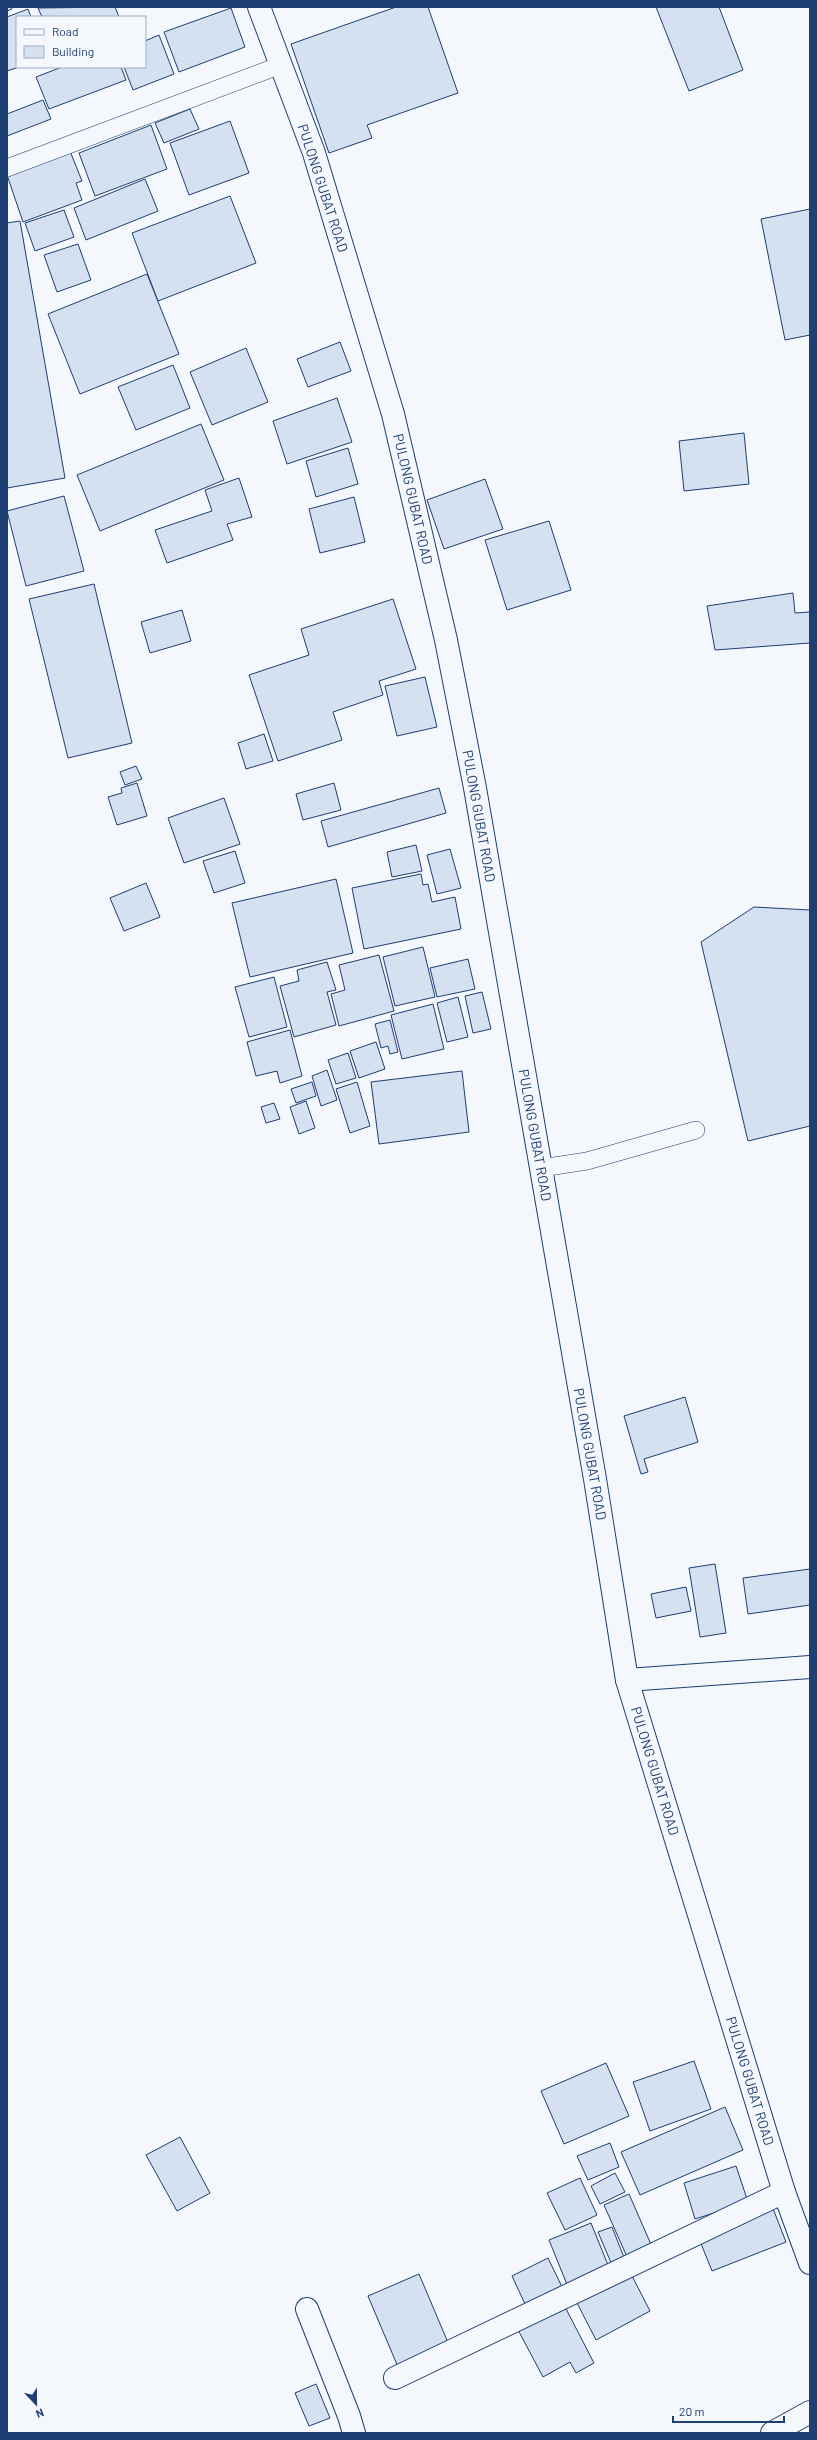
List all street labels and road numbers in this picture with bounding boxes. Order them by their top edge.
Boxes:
street label: PULONG GUBAT ROAD [295,122,352,254]
street label: PULONG GUBAT ROAD [390,432,437,566]
street label: PULONG GUBAT ROAD [460,749,499,883]
street label: PULONG GUBAT ROAD [516,1068,555,1202]
street label: PULONG GUBAT ROAD [571,1387,610,1521]
street label: PULONG GUBAT ROAD [628,1704,683,1837]
street label: PULONG GUBAT ROAD [723,2014,778,2147]

